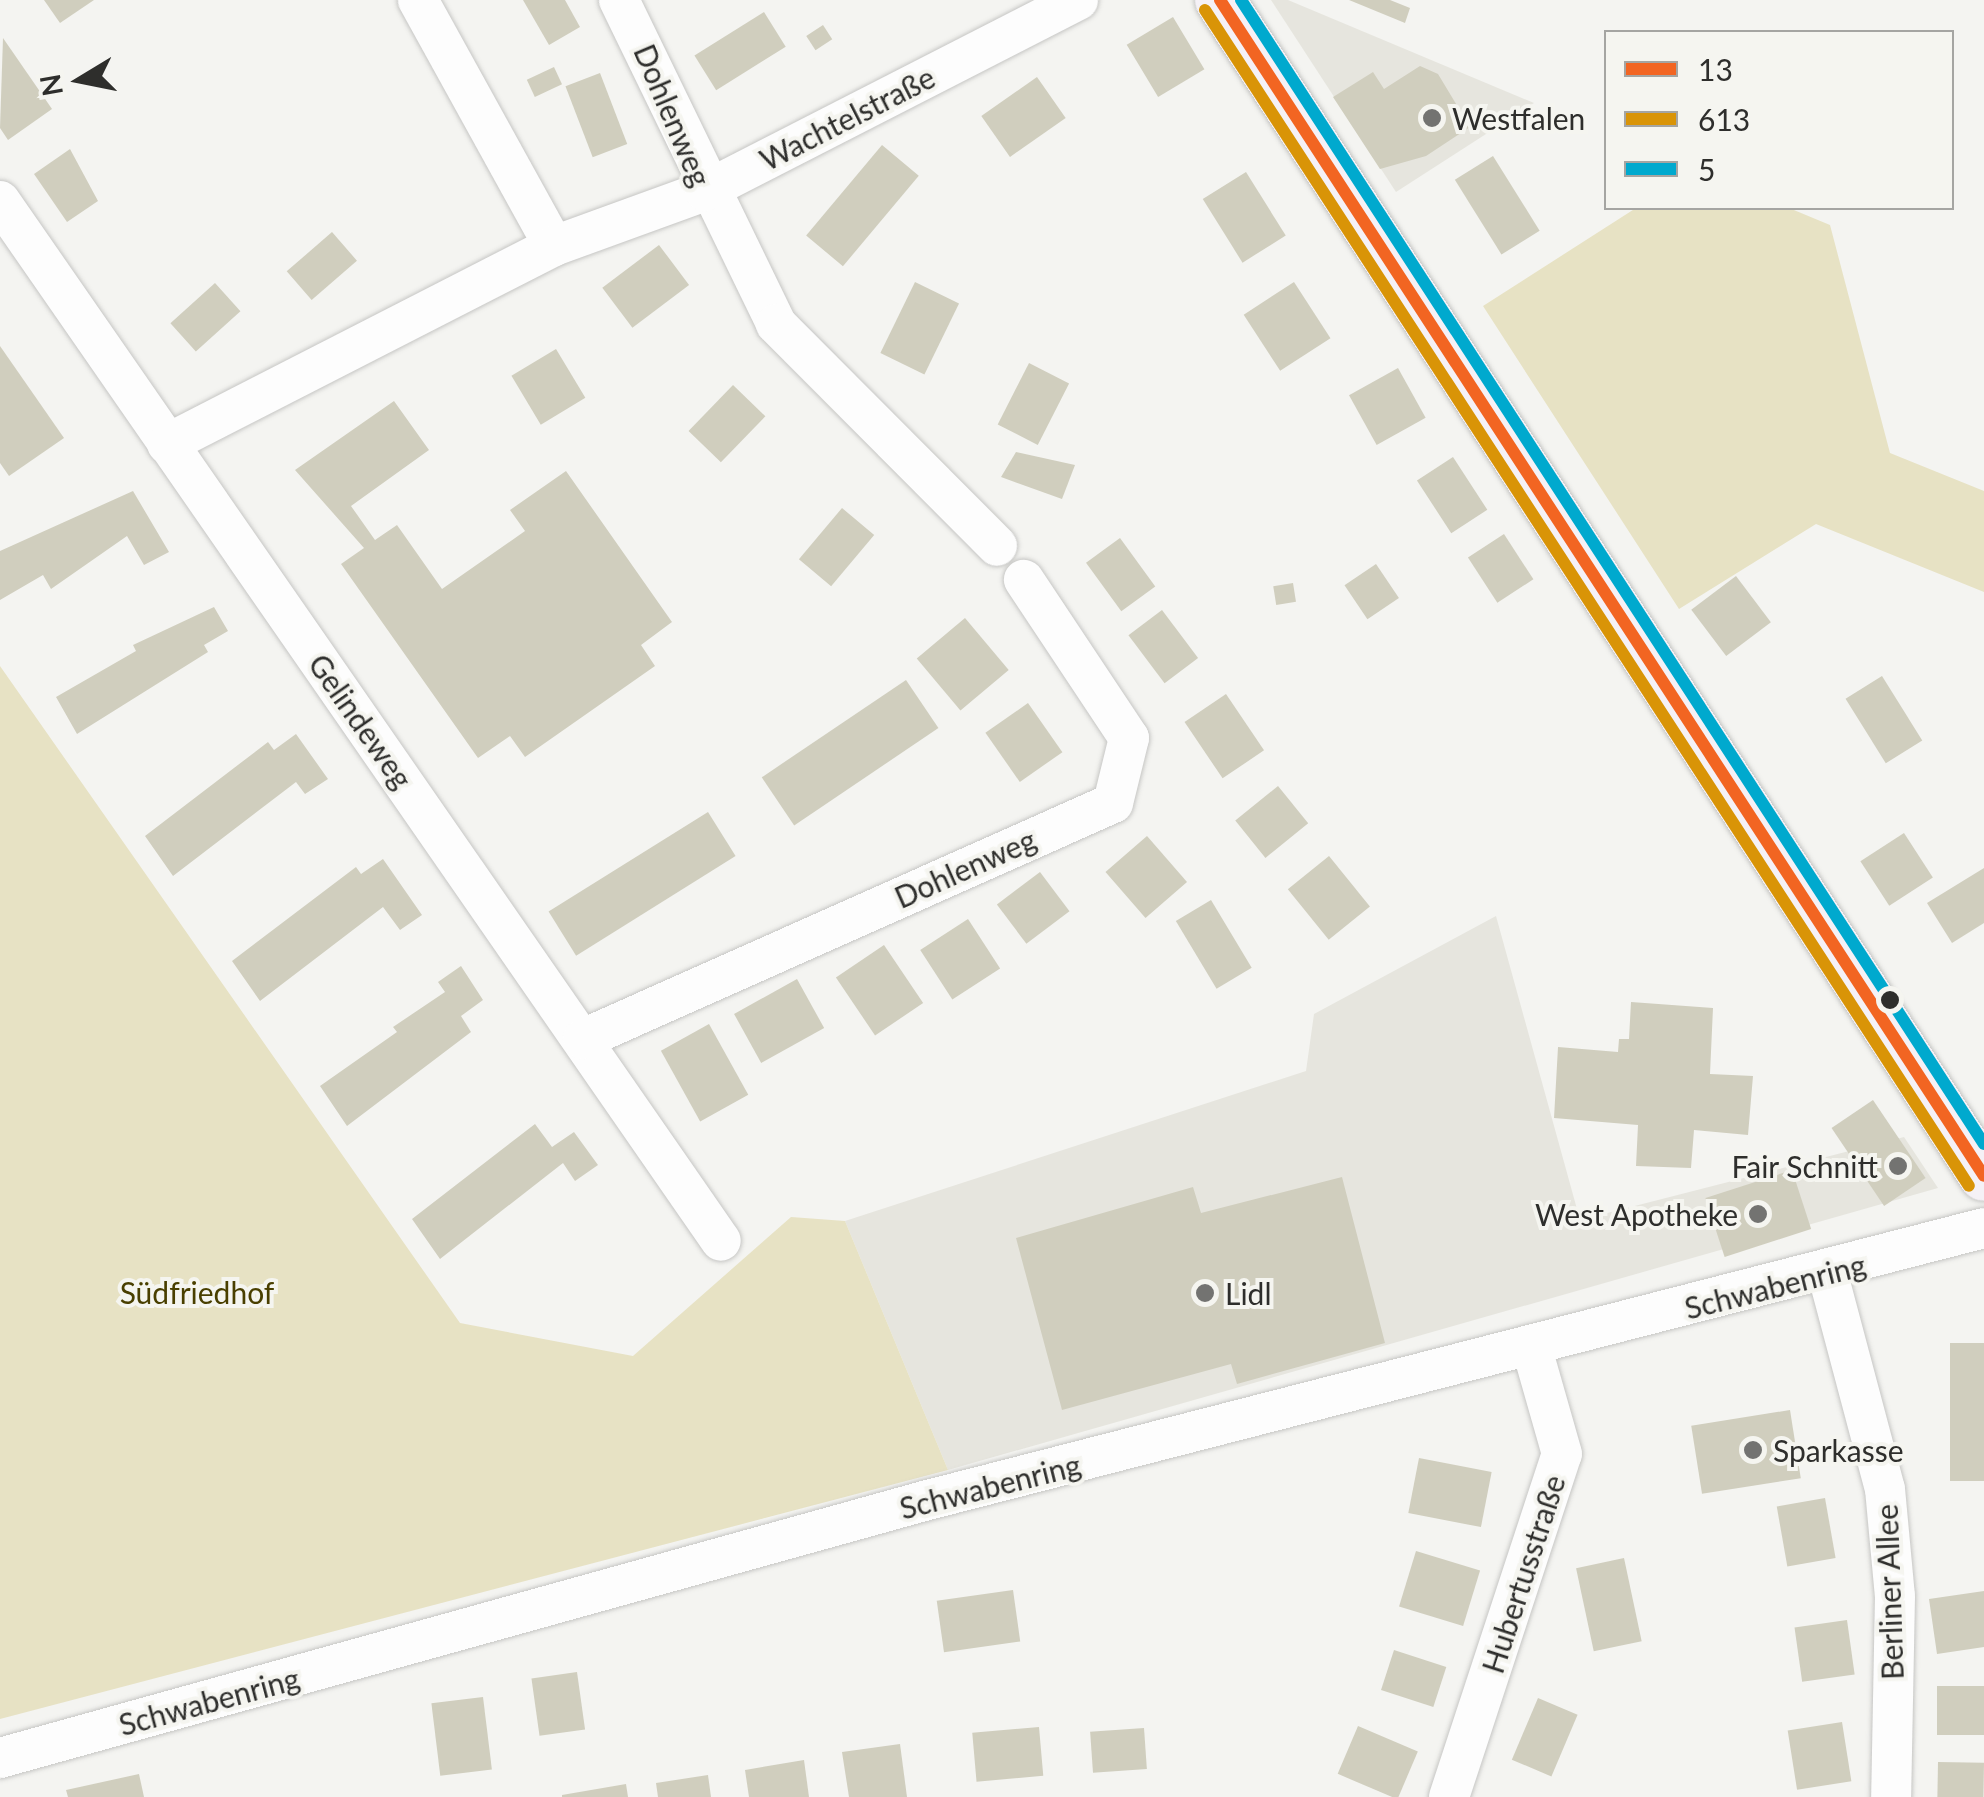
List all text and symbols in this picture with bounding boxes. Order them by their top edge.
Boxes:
north arrow [30,30,130,130]
legend [1604,30,1954,210]
street label: Dohlenweg [627,39,719,191]
text: 13 [1698,51,1733,87]
street label: Wachtelstraße [754,59,940,177]
text: N [32,72,69,99]
place label: Westfalen [1452,100,1585,136]
text: 613 [1698,101,1750,137]
marker: Westfalen [1421,107,1443,129]
text: 5 [1698,151,1715,187]
street label: Gelindeweg [302,647,420,795]
street label: Dohlenweg [889,821,1041,915]
unlabelled marker [1880,990,1900,1010]
place label: Fair Schnitt [1731,1148,1878,1184]
marker: Fair Schnitt [1887,1155,1909,1177]
place label: West Apotheke [1534,1196,1738,1232]
marker: West Apotheke [1747,1203,1769,1225]
street label: Schwabenring [1681,1246,1869,1326]
park label: Südfriedhof [120,1274,274,1310]
place label: Lidl [1225,1275,1271,1311]
marker: Lidl [1194,1282,1216,1304]
place label: Sparkasse [1773,1432,1904,1468]
marker: Sparkasse [1742,1439,1764,1461]
street label: Schwabenring [896,1446,1084,1526]
street label: Hubertusstraße [1474,1470,1572,1678]
street label: Berliner Allee [1868,1503,1910,1681]
street label: Schwabenring [115,1660,303,1742]

